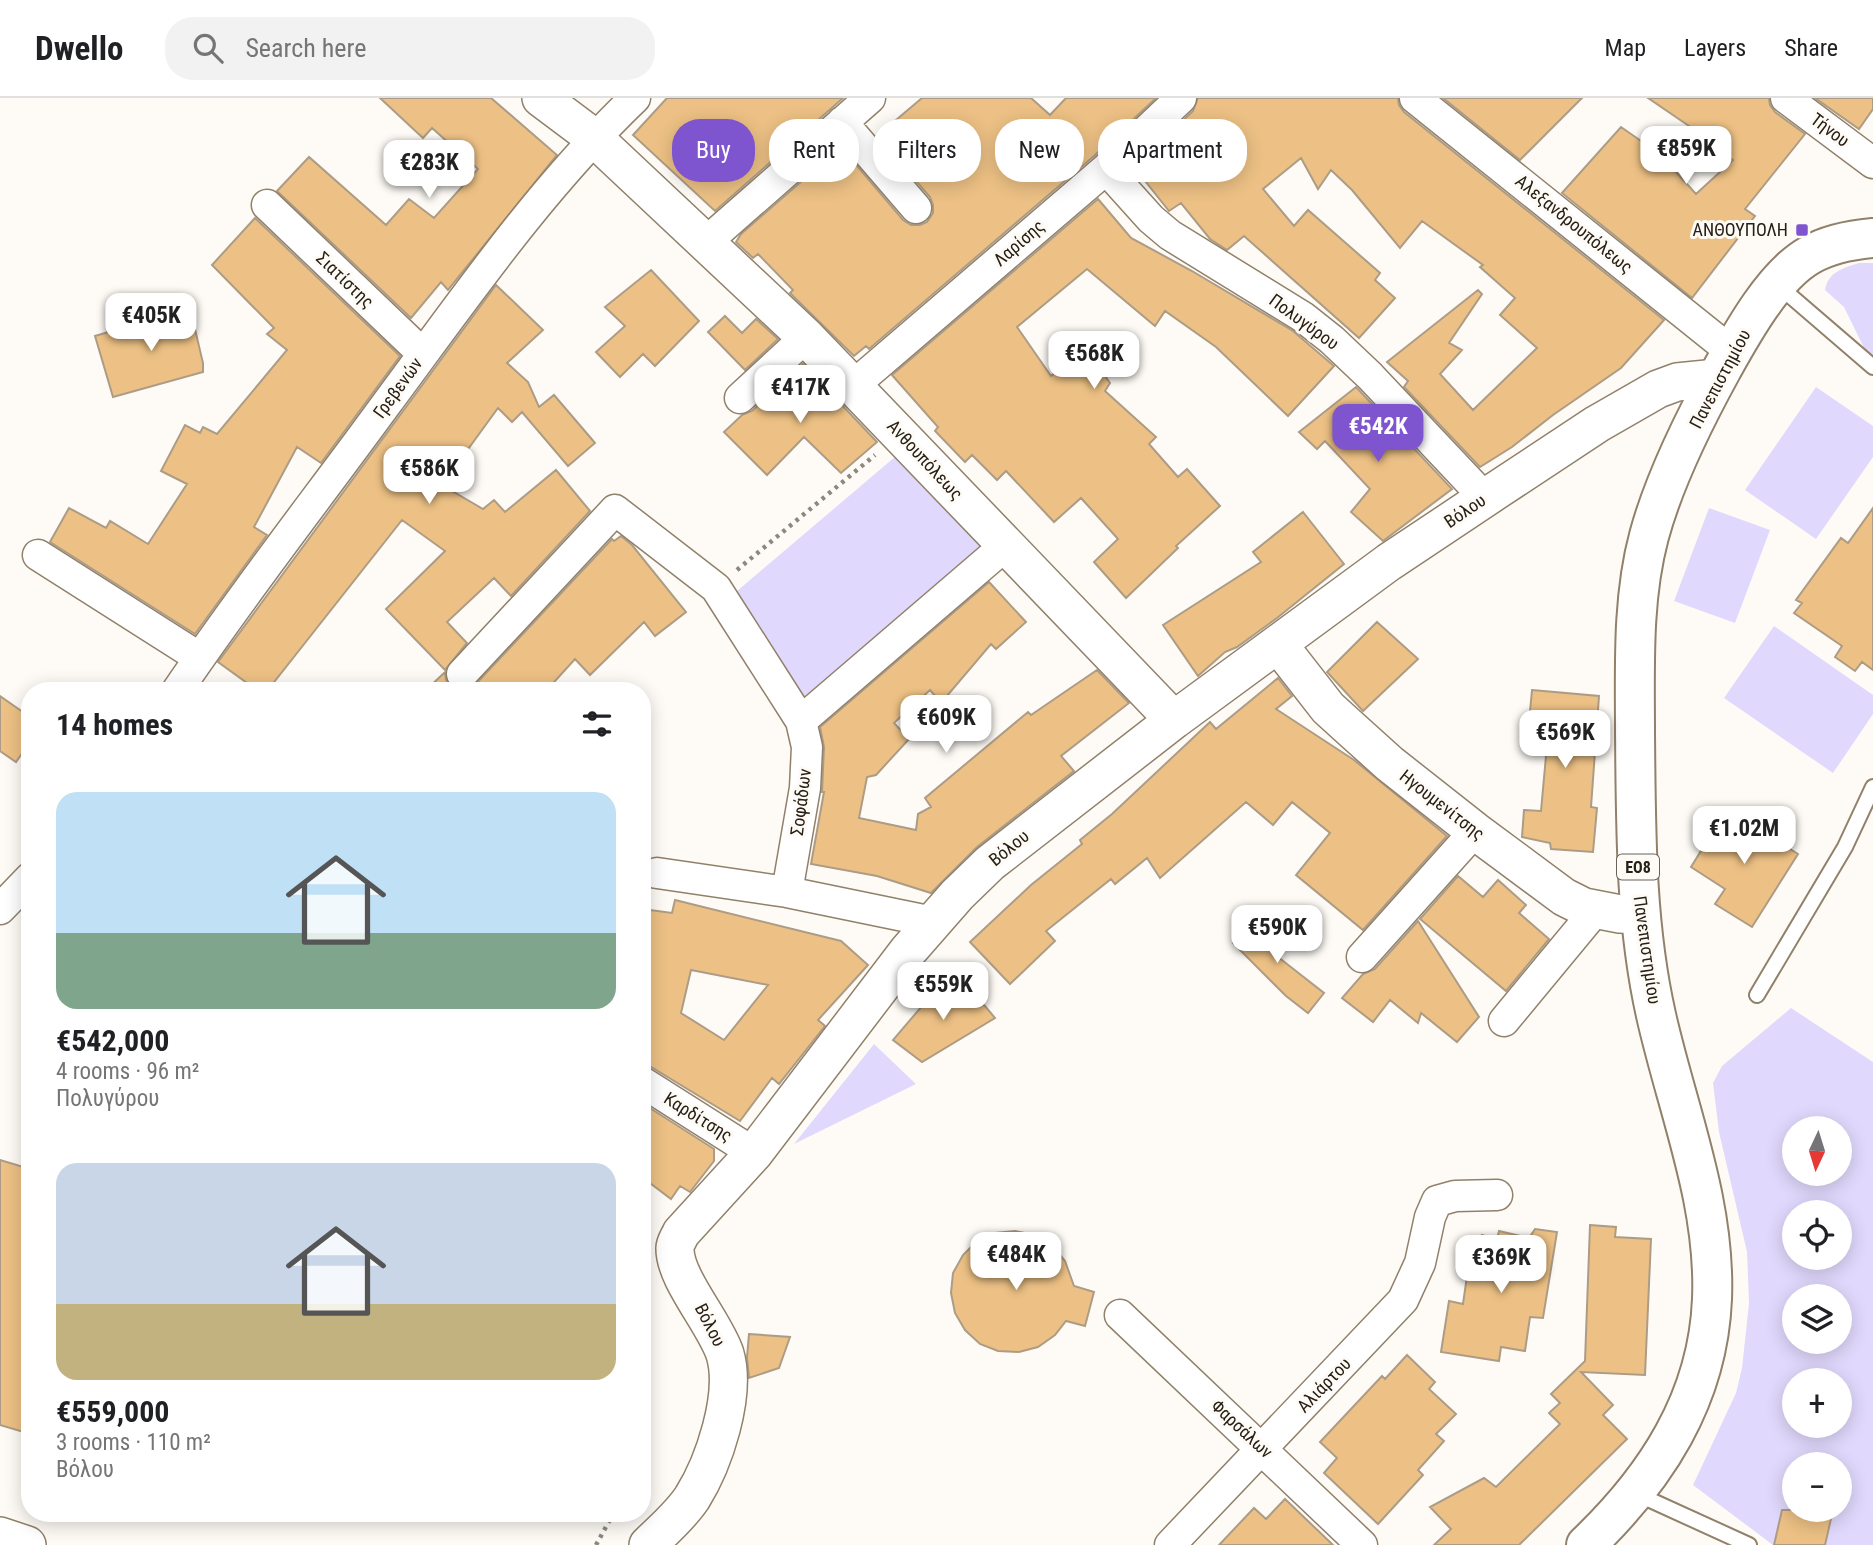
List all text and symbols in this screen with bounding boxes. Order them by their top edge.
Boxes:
search box [165,17,655,80]
text: Dwello [35,29,123,68]
icon: search [189,29,227,67]
text: Search here [245,33,366,63]
text: Map [1605,34,1646,62]
text: Layers [1684,34,1746,62]
text: Share [1784,34,1838,62]
street label: Τήνου [1807,108,1854,151]
chip: Buy [672,119,755,182]
chip: Rent [769,119,859,182]
chip: Filters [873,119,981,182]
chip: New [995,119,1084,182]
chip: Apartment [1098,119,1247,182]
pin: €859K [1637,126,1735,186]
text: €859K [1656,135,1716,162]
pin: €283K [380,140,478,200]
text: €283K [399,149,459,176]
street label: Αλεξανδρουπόλεως [1512,170,1637,277]
street label: Λαρίσης [989,215,1048,270]
place label: ΑΝΘΟΥΠΟΛΗ [1693,219,1788,240]
marker: ΑΝΘΟΥΠΟΛΗ [1794,222,1810,238]
street label: Σιατίστης [312,247,378,312]
street label: Πολυγύρου [1265,289,1343,354]
pin: €405K [102,294,200,353]
text: €405K [121,302,181,329]
street label: Πανεπιστημίου [1685,326,1754,432]
pin: €568K [1045,331,1143,391]
text: €568K [1064,340,1124,367]
street label: Γρεβενών [369,353,427,422]
pin: €417K [751,366,849,425]
text: €417K [770,374,830,401]
pin: €542K [1329,404,1427,464]
text: €542K [1348,413,1408,440]
street label: Ανθουπόλεως [883,415,968,504]
pin: €586K [380,446,478,506]
text: €586K [399,455,459,482]
street label: Βόλου [1440,489,1489,532]
pin: €609K [897,696,995,755]
text: €609K [916,704,976,731]
icon: filters [578,705,616,743]
text: 14 homes [56,707,173,742]
pin: €569K [1516,710,1614,770]
text: €569K [1535,719,1595,746]
street label: Ηγουμενίτσης [1396,765,1489,844]
street label: Σοφάδων [786,767,815,837]
pin: €1.02M [1687,806,1801,866]
text: €1.02M [1709,815,1779,842]
street label: Βόλου [984,825,1033,870]
icon: home [273,837,399,963]
road number: ΕΟ8 [1617,854,1659,880]
street label: Πανεπιστημίου [1629,894,1665,1006]
pin: €590K [1228,906,1326,965]
text: €590K [1247,914,1307,941]
pin: €559K [894,962,992,1022]
text: €559K [913,971,973,998]
text: €542,000 [56,1023,169,1058]
text: 4 rooms · 96 m² [56,1058,199,1085]
text: Πολυγύρου [56,1085,159,1112]
street label: Καρδίτσης [660,1087,736,1146]
north arrow [1782,1116,1852,1186]
map controls [1782,1116,1852,1522]
button: locate [1782,1200,1852,1270]
icon: home [273,1208,399,1334]
pin: €484K [967,1232,1065,1292]
pin: €369K [1452,1236,1550,1295]
text: €484K [986,1241,1046,1268]
text: €369K [1471,1244,1531,1271]
button: layers [1782,1284,1852,1354]
street label: Βόλου [691,1300,730,1350]
street label: Αλιάρτου [1292,1353,1355,1416]
button: + [1782,1368,1852,1438]
text: €559,000 [56,1394,169,1429]
street label: Φαρσάλων [1207,1395,1278,1462]
text: 3 rooms · 110 m² [56,1429,211,1456]
button: − [1782,1452,1852,1522]
text: Βόλου [56,1456,114,1483]

